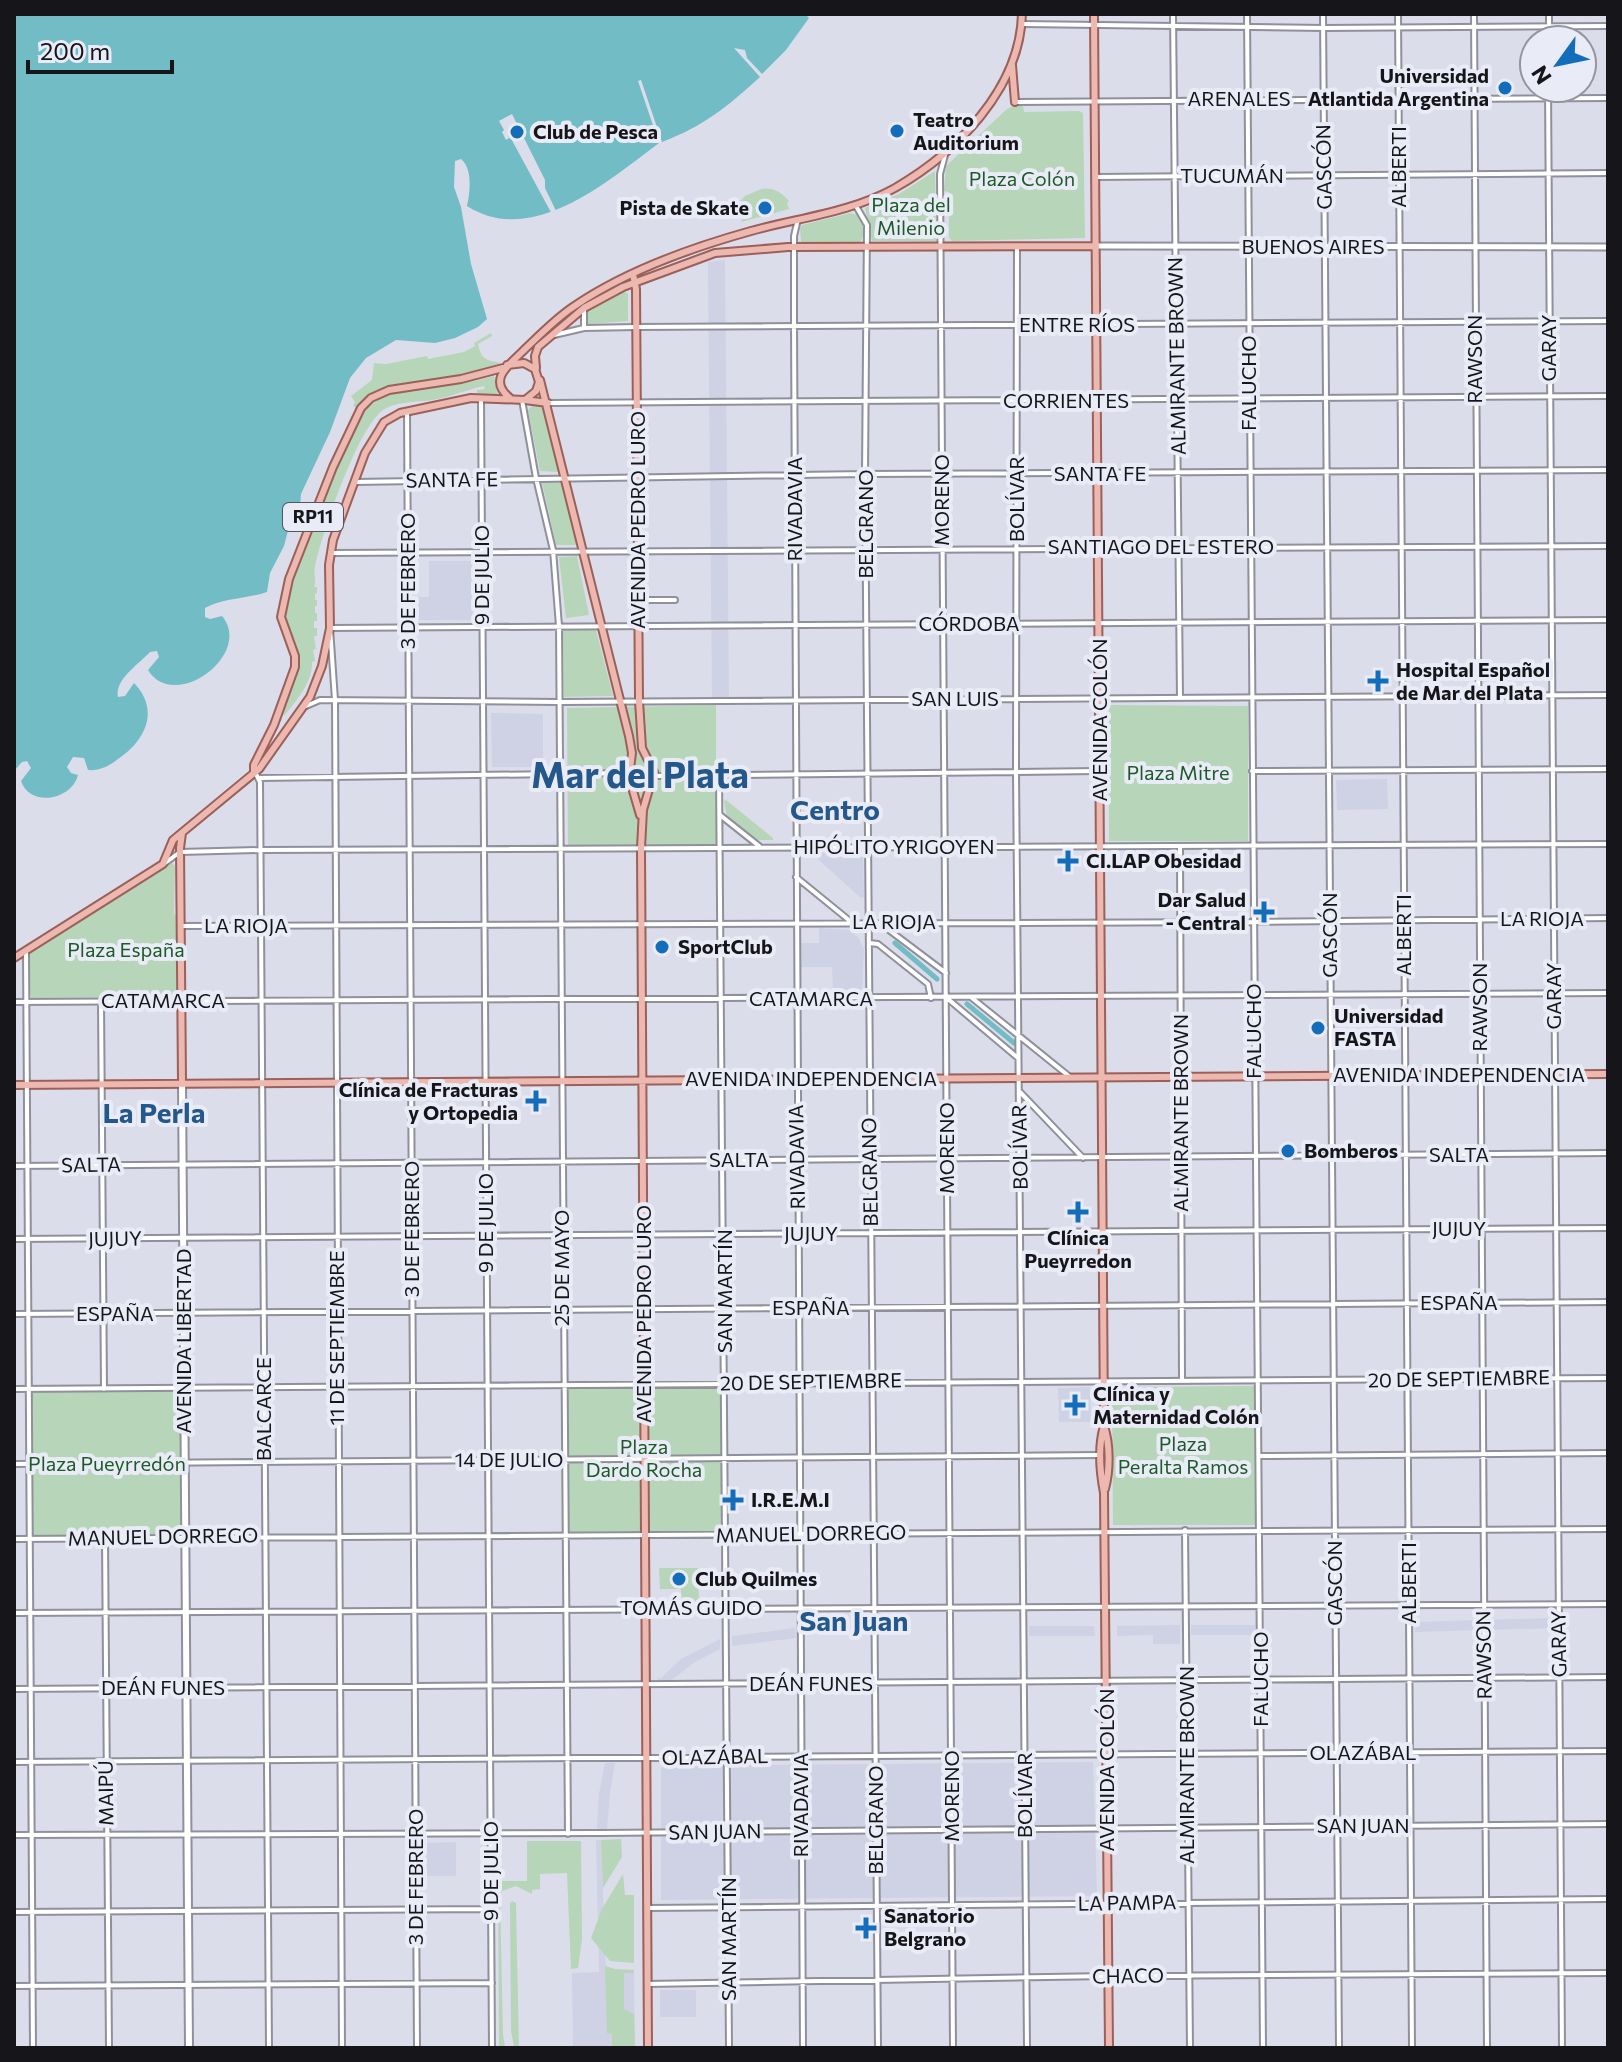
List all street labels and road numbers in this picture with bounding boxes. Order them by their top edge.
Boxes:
street label: ARENALES [1188,86,1291,110]
street label: GASCÓN [1310,124,1336,210]
street label: ALBERTI [1386,126,1410,208]
street label: TUCUMÁN [1180,163,1284,187]
street label: BUENOS AIRES [1242,234,1384,258]
street label: ALMIRANTE BROWN [1162,257,1190,455]
street label: ENTRE RÍOS [1019,312,1135,336]
street label: RAWSON [1462,315,1486,403]
street label: GARAY [1536,315,1560,381]
street label: FALUCHO [1236,335,1260,431]
street label: CORRIENTES [1003,388,1129,412]
street label: AVENIDA PEDRO LURO [625,411,649,629]
street label: MORENO [929,454,953,546]
street label: RIVADAVIA [782,456,806,561]
street label: BOLÍVAR [1004,456,1028,542]
street label: SANTA FE [1054,461,1146,485]
street label: SANTA FE [405,466,499,492]
street label: BELGRANO [853,469,877,579]
road number: RP11 [283,503,343,531]
street label: 3 DE FEBRERO [395,513,419,649]
street label: 9 DE JULIO [469,525,493,625]
street label: SANTIAGO DEL ESTERO [1048,534,1274,558]
street label: CÓRDOBA [918,611,1020,635]
street label: AVENIDA COLÓN [1087,639,1111,801]
street label: SAN LUIS [911,686,999,710]
street label: HIPÓLITO YRIGOYEN [793,834,995,858]
street label: GASCÓN [1317,892,1341,978]
street label: ALBERTI [1391,894,1415,976]
street label: LA RIOJA [1500,906,1584,930]
street label: LA RIOJA [852,909,936,933]
street label: LA RIOJA [204,913,288,937]
street label: RAWSON [1467,963,1491,1051]
street label: GARAY [1541,963,1565,1029]
street label: FALUCHO [1241,983,1265,1079]
street label: CATAMARCA [749,986,873,1010]
street label: CATAMARCA [101,988,225,1012]
street label: ALMIRANTE BROWN [1168,1014,1192,1212]
street label: AVENIDA INDEPENDENCIA [1333,1062,1585,1086]
street label: AVENIDA INDEPENDENCIA [685,1066,937,1090]
street label: MORENO [934,1102,958,1194]
street label: RIVADAVIA [783,1104,809,1210]
street label: BOLÍVAR [1006,1104,1032,1190]
street label: BELGRANO [856,1117,882,1227]
street label: SALTA [1429,1142,1489,1166]
street label: SALTA [709,1147,769,1171]
street label: SALTA [61,1151,121,1177]
street label: 3 DE FEBRERO [399,1161,423,1297]
street label: 9 DE JULIO [473,1173,497,1273]
street label: AVENIDA PEDRO LURO [631,1205,655,1423]
street label: 25 DE MAYO [549,1210,573,1326]
street label: JUJUY [1432,1216,1486,1240]
street label: JUJUY [784,1221,838,1245]
street label: JUJUY [88,1226,142,1250]
street label: SAN MARTÍN [712,1229,736,1353]
street label: AVENIDA LIBERTAD [171,1249,195,1433]
street label: 11 DE SEPTIEMBRE [324,1250,348,1426]
street label: ESPAÑA [1420,1290,1498,1314]
street label: ESPAÑA [772,1295,850,1319]
street label: ESPAÑA [76,1301,154,1325]
street label: BALCARCE [251,1357,275,1461]
street label: 20 DE SEPTIEMBRE [1368,1364,1550,1392]
street label: 20 DE SEPTIEMBRE [720,1367,902,1395]
street label: 14 DE JULIO [455,1447,563,1471]
street label: MANUEL DORREGO [716,1519,906,1547]
street label: MANUEL DORREGO [68,1522,258,1550]
street label: GASCÓN [1322,1540,1346,1626]
street label: ALBERTI [1396,1542,1420,1624]
street label: TOMÁS GUIDO [620,1595,762,1619]
street label: RAWSON [1470,1610,1496,1700]
street label: GARAY [1545,1610,1571,1678]
street label: FALUCHO [1248,1631,1272,1727]
street label: ALMIRANTE BROWN [1174,1666,1198,1864]
street label: DEÁN FUNES [749,1671,873,1695]
street label: DEÁN FUNES [101,1675,225,1699]
street label: AVENIDA COLÓN [1094,1689,1118,1851]
street label: OLAZÁBAL [1310,1740,1416,1764]
street label: OLAZÁBAL [661,1743,769,1769]
street label: MORENO [939,1750,963,1842]
street label: RIVADAVIA [788,1752,812,1857]
street label: BOLÍVAR [1012,1752,1036,1838]
street label: MAIPÚ [92,1760,118,1826]
street label: BELGRANO [863,1765,887,1875]
street label: 3 DE FEBRERO [403,1809,427,1945]
street label: SAN JUAN [1316,1813,1410,1837]
street label: SAN JUAN [668,1818,762,1844]
street label: 9 DE JULIO [478,1821,502,1921]
street label: SAN MARTÍN [716,1877,740,2001]
street label: LA PAMPA [1077,1889,1177,1915]
street label: CHACO [1092,1962,1164,1988]

